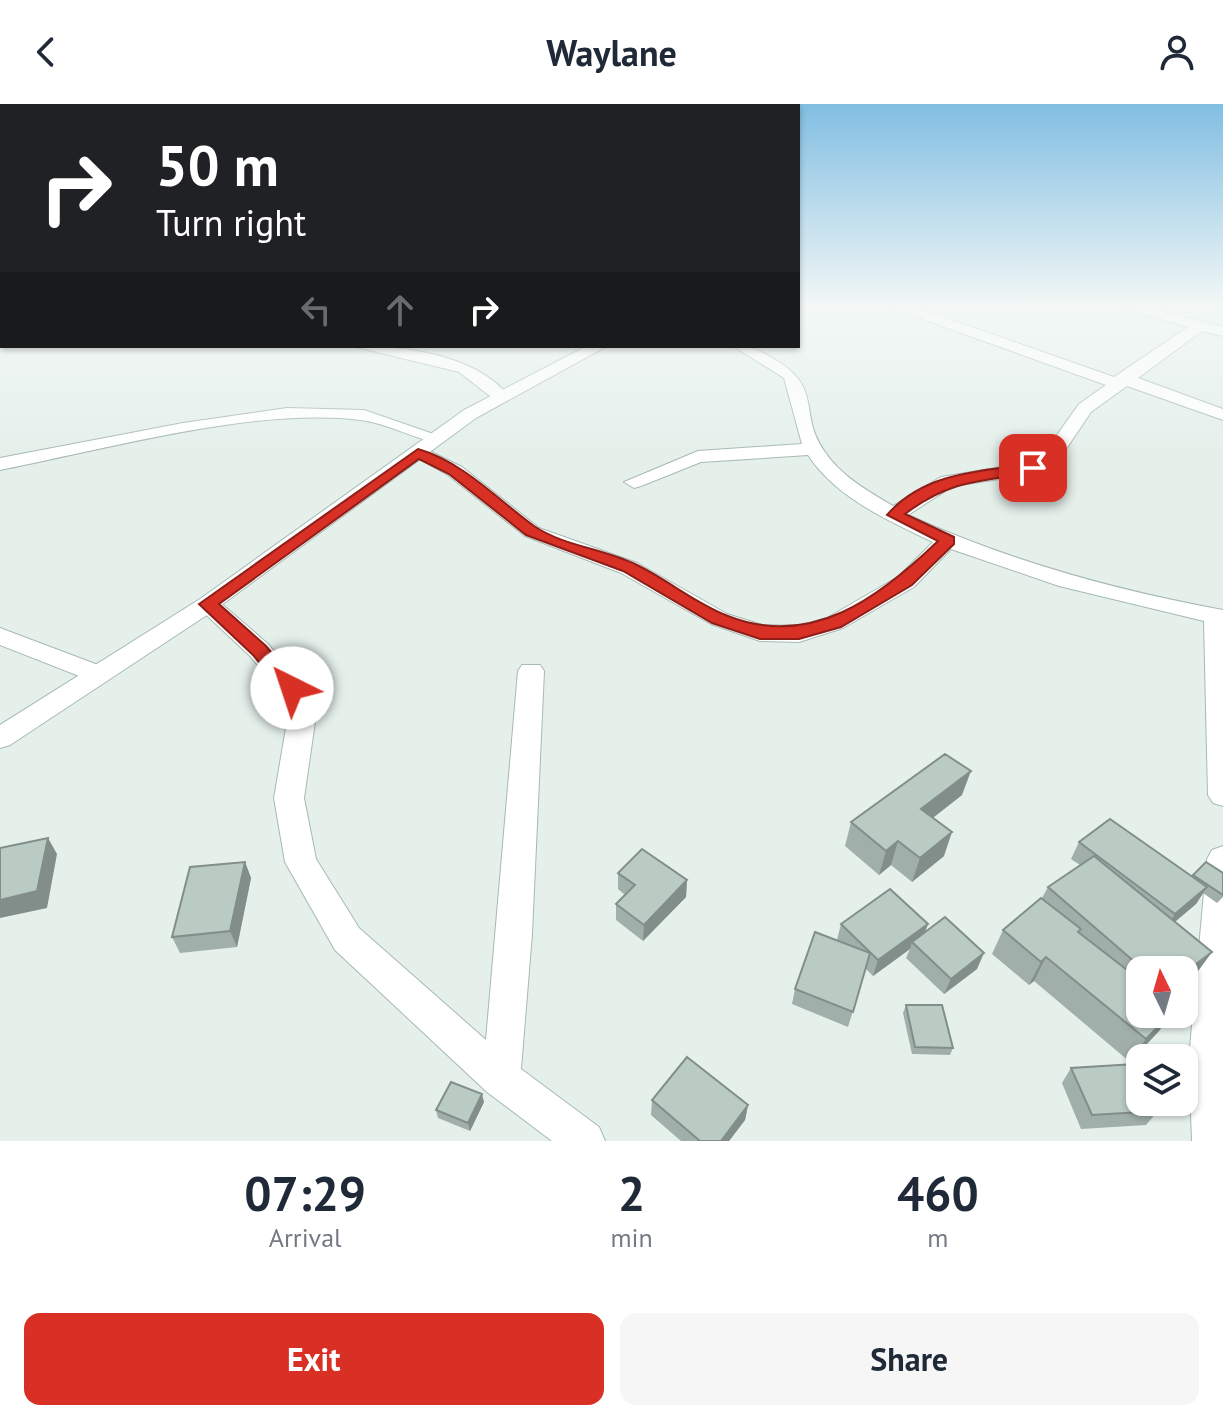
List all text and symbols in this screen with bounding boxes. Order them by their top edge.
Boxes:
text: Waylane [546,29,677,76]
icon: back [24,30,68,74]
icon: person [1155,30,1199,74]
text: 50 m [156,129,279,201]
icon: right [24,136,128,240]
text: Turn right [156,199,306,246]
icon: left [294,288,338,332]
icon: ahead [378,288,422,332]
icon: right [462,288,506,332]
pin [999,434,1067,502]
icon: arrive [1011,446,1055,490]
position arrow [250,646,334,730]
north arrow [1126,956,1198,1028]
map controls [1126,956,1198,1116]
button: layers [1126,1044,1198,1116]
text: 07:29 [244,1162,366,1224]
text: 2 [618,1162,645,1224]
text: 460 [897,1162,979,1224]
text: Arrival [269,1221,342,1254]
text: min [610,1221,653,1254]
text: m [927,1221,948,1254]
button: Exit [24,1313,604,1405]
button: Share [620,1313,1199,1405]

